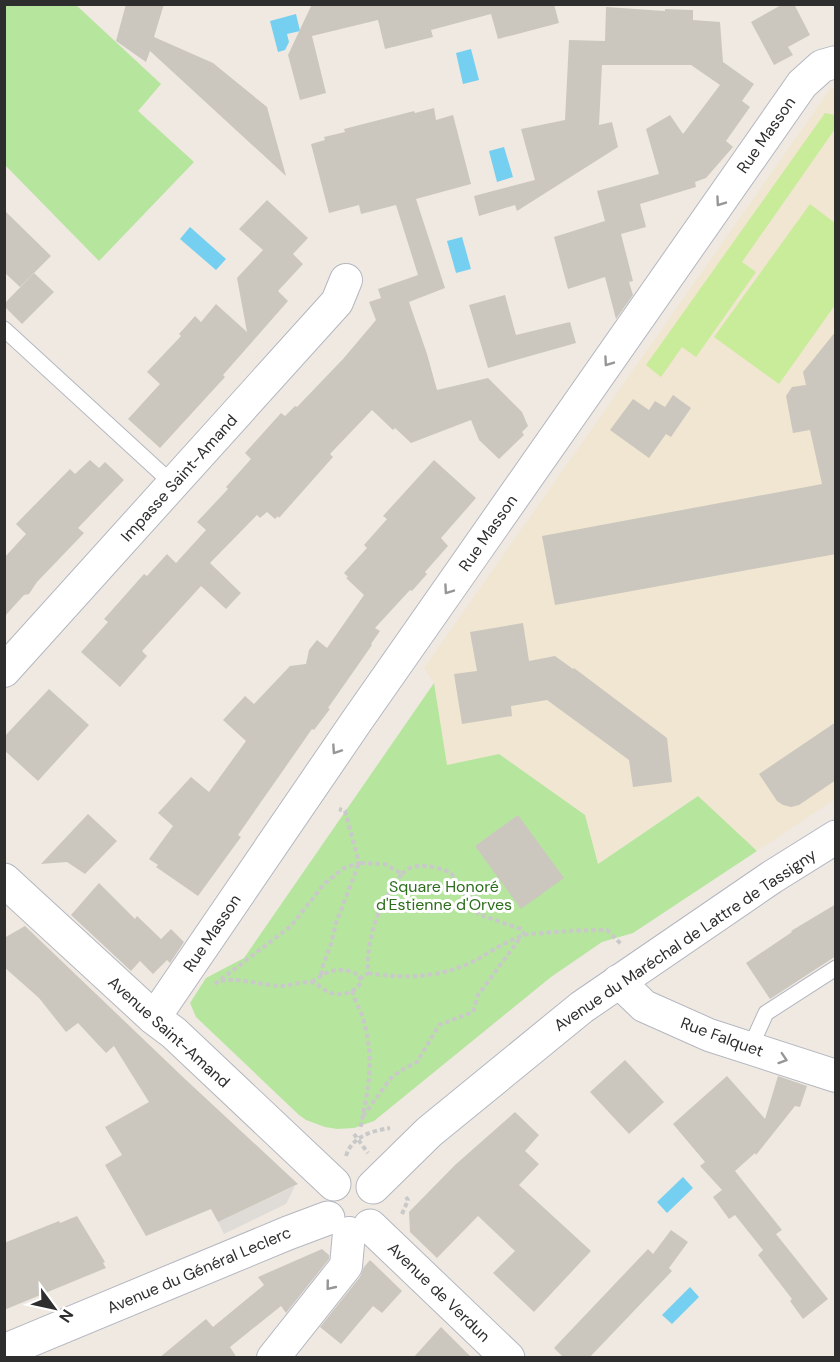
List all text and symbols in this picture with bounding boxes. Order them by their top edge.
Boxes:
street label: Rue Masson [732,93,800,177]
one-way arrow [716,195,727,206]
one-way arrow [604,355,615,366]
street label: Impasse Saint-Amand [116,410,242,546]
street label: Rue Masson [454,491,522,575]
one-way arrow [444,584,455,595]
one-way arrow [333,744,344,755]
street label: Avenue du Maréchal de Lattre de Tassigny [550,844,820,1036]
park label: Square Honoré d'Estienne d'Orves [376,876,512,915]
street label: Rue Masson [178,890,246,976]
street label: Avenue Saint-Amand [104,972,234,1092]
street label: Rue Falquet [678,1012,766,1062]
one-way arrow [777,1052,788,1064]
street label: Avenue du Général Leclerc [104,1222,294,1318]
street label: Avenue de Verdun [383,1238,495,1346]
north arrow [24,1278,84,1338]
one-way arrow [327,1279,338,1290]
text: N [54,1305,78,1327]

